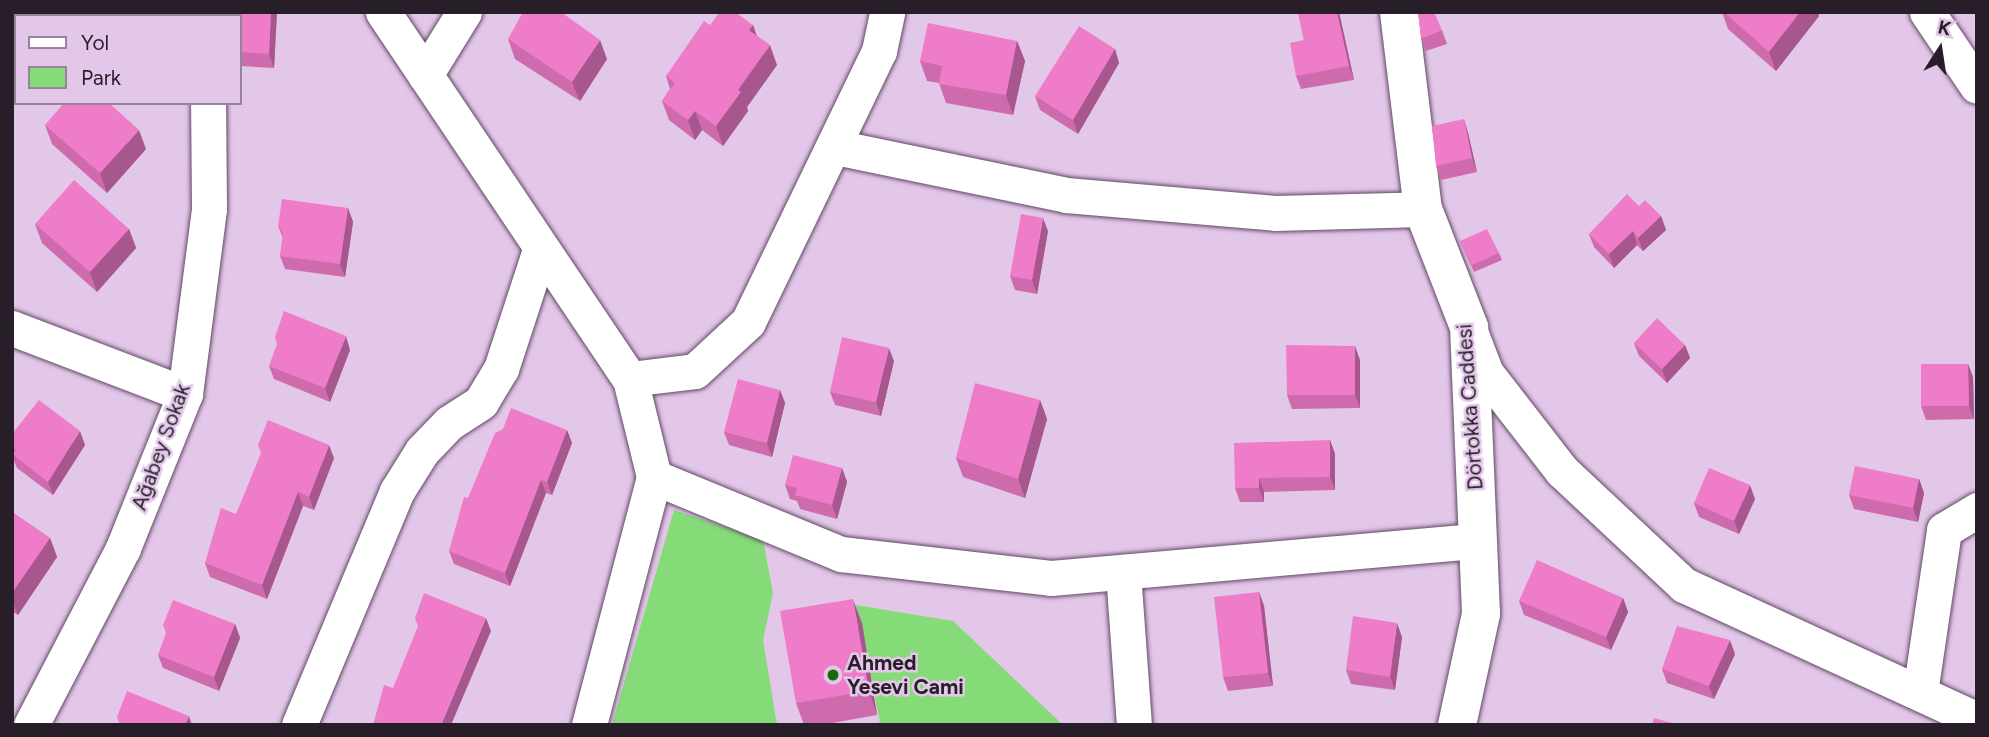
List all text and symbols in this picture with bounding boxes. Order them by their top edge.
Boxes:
legend [14,14,242,105]
north arrow [1905,14,1975,84]
text: K [1936,15,1953,41]
text: Yol [81,30,109,55]
text: Park [81,65,121,90]
street label: Dörtokka Caddesi [1452,323,1488,491]
street label: Ağabey Sokak [126,380,196,514]
place label: Ahmed Yesevi Cami [847,650,964,700]
marker: Ahmed Yesevi Cami [825,667,841,683]

